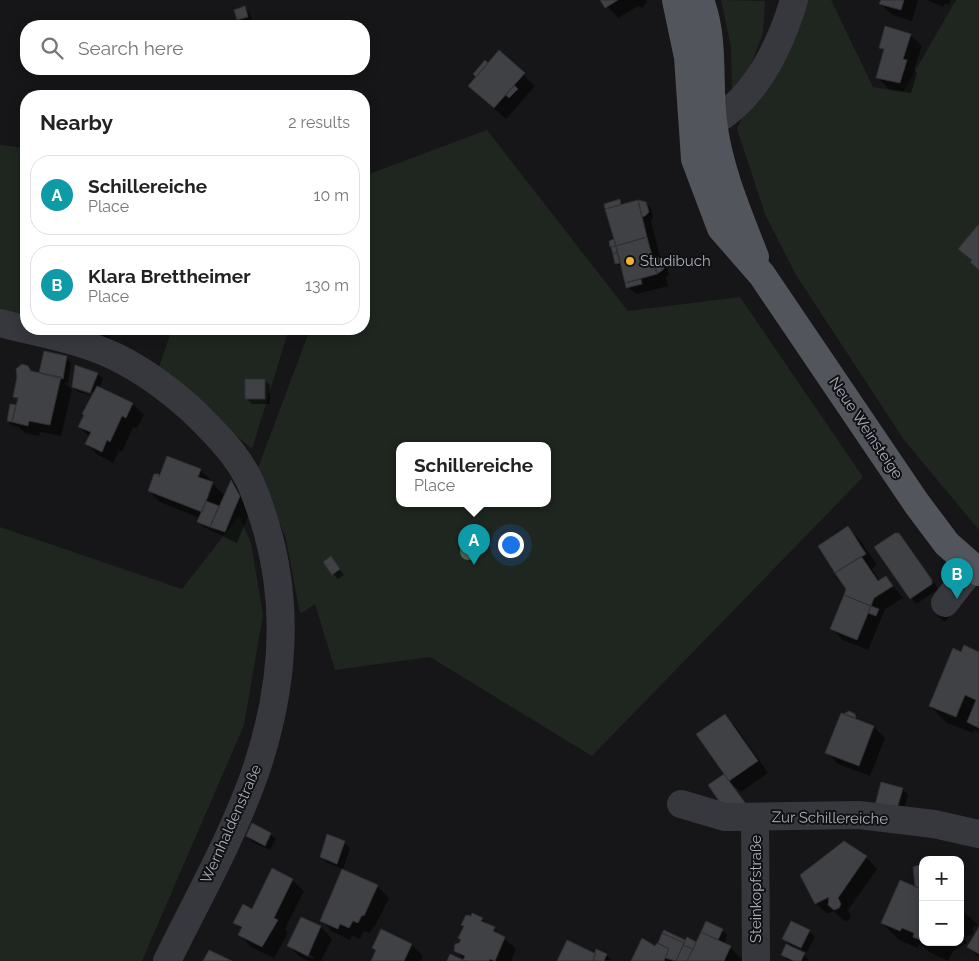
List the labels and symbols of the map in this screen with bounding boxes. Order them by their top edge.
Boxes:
place label: Studibuch [640,252,711,270]
marker: Studibuch [624,255,636,267]
street label: Neue Weinsteige [825,374,907,483]
pin: A [458,524,490,565]
your location [498,532,524,558]
pin: B [941,558,973,599]
street label: Wernhaldenstraße [197,762,265,886]
street label: Zur Schillereiche [772,808,888,828]
street label: Steinkopfstraße [747,835,765,943]

